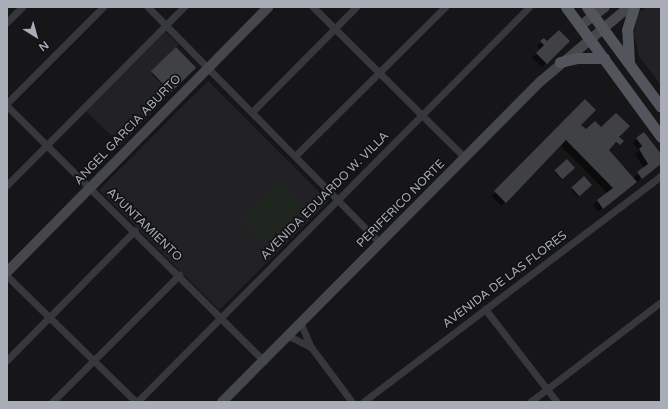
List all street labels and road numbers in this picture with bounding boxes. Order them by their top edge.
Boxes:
street label: ANGEL GARCIA ABURTO [72,72,184,188]
street label: AVENIDA EDUARDO W. VILLA [258,129,392,263]
street label: PERIFERICO NORTE [354,157,448,251]
street label: AYUNTAMIENTO [103,185,185,265]
street label: AVENIDA DE LAS FLORES [440,229,570,331]

